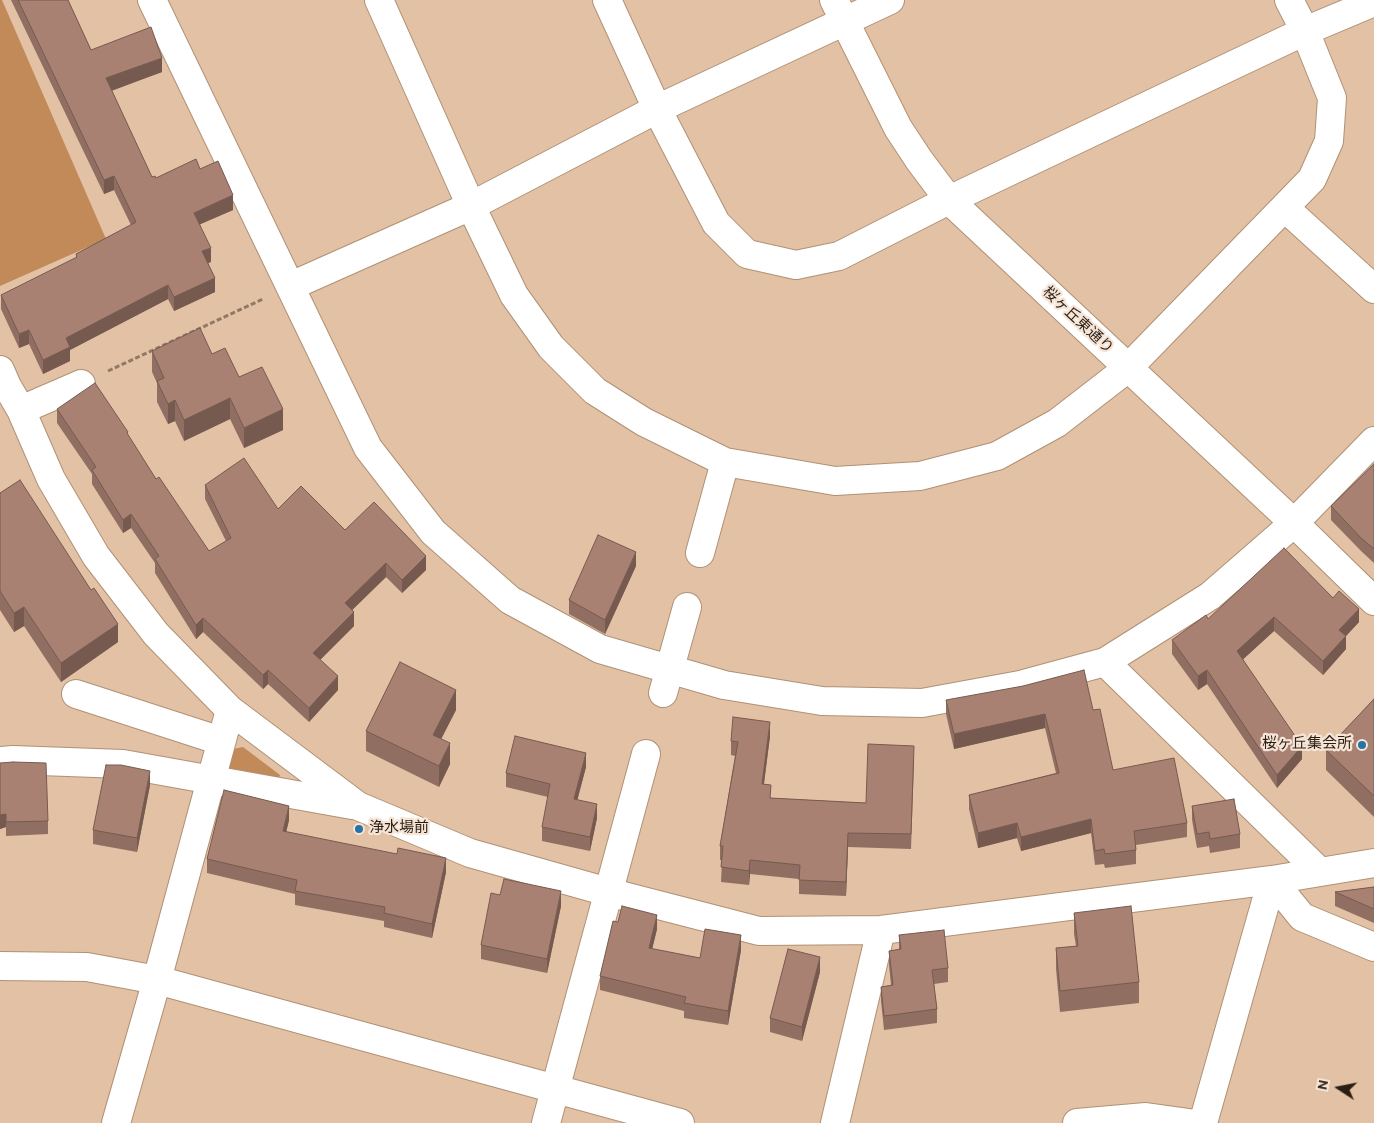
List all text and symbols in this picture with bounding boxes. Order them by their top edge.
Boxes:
street label: 桜ヶ丘東通り [1038,284,1116,358]
place label: 桜ヶ丘集会所 [1262,736,1352,754]
marker: 桜ヶ丘集会所 [1356,739,1368,751]
place label: 浄水場前 [369,820,429,838]
marker: 浄水場前 [353,823,365,835]
north arrow [1314,1063,1364,1113]
text: N [1314,1078,1333,1092]

